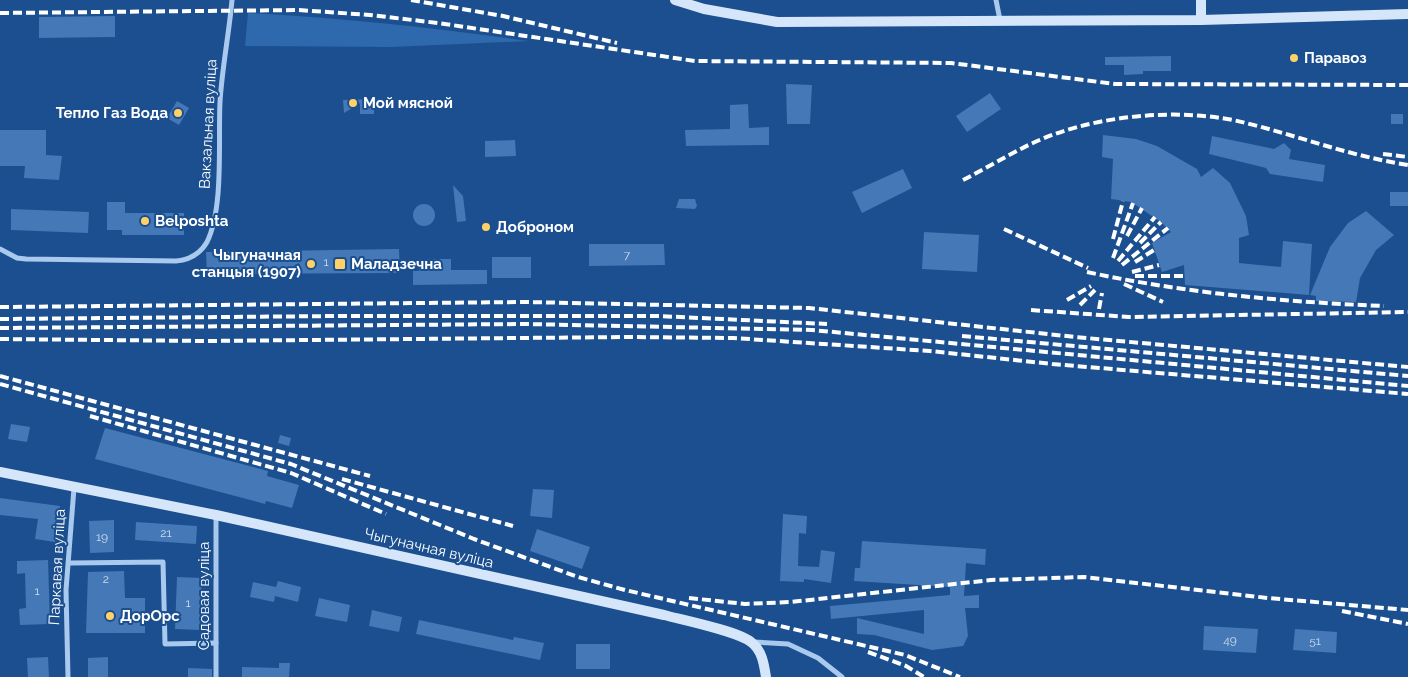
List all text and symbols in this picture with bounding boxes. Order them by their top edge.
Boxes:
place label: Паравоз [1304,49,1367,67]
marker: Паравоз [1288,52,1300,64]
street label: Вакзальная вуліца [196,59,220,189]
place label: Мой мясной [363,94,453,112]
marker: Мой мясной [347,97,359,109]
place label: Тепло Газ Вода [56,104,168,122]
marker: Тепло Газ Вода [172,107,184,119]
place label: Belposhta [155,212,229,230]
marker: Belposhta [139,215,151,227]
place label: Доброном [496,218,574,236]
marker: Доброном [480,221,492,233]
place label: Чыгуначная станцыя (1907) [192,246,301,281]
house number: 7 [624,248,631,262]
house number: 1 [323,255,329,269]
place label: Маладзечна [351,255,442,273]
marker: Маладзечна [333,257,347,271]
marker: Чыгуначная станцыя (1907) [305,258,317,270]
street label: Паркавая вуліца [45,508,69,626]
street label: Чыгуначная вуліца [363,524,495,572]
house number: 21 [160,526,172,540]
house number: 19 [96,530,108,544]
street label: Садовая вуліца [195,542,213,650]
house number: 2 [103,572,109,586]
house number: 1 [34,584,40,598]
house number: 1 [185,596,191,610]
place label: ДорОрс [120,607,180,625]
marker: ДорОрс [104,610,116,622]
house number: 49 [1223,633,1237,647]
house number: 51 [1309,634,1321,648]

